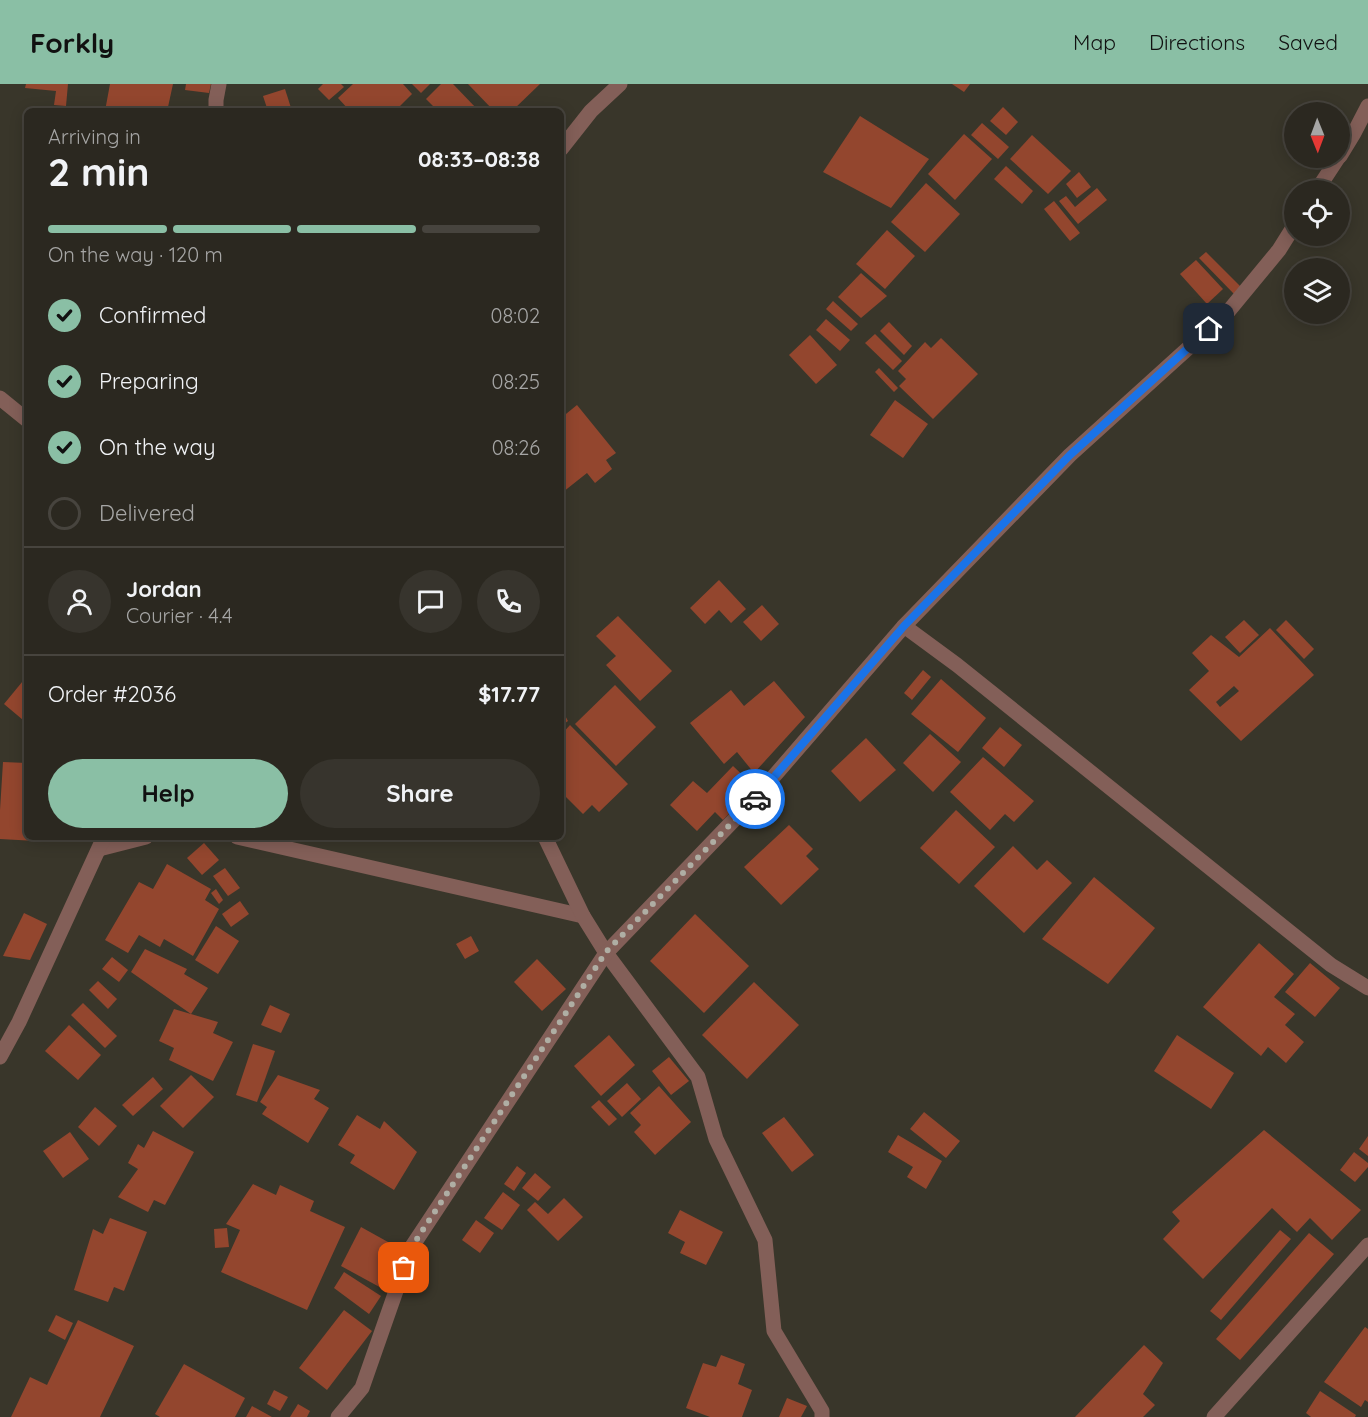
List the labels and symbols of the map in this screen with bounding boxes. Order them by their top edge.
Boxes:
north arrow [1284,102,1350,168]
pin [1183,303,1234,354]
courier [725,769,785,829]
pin [378,1242,429,1293]

